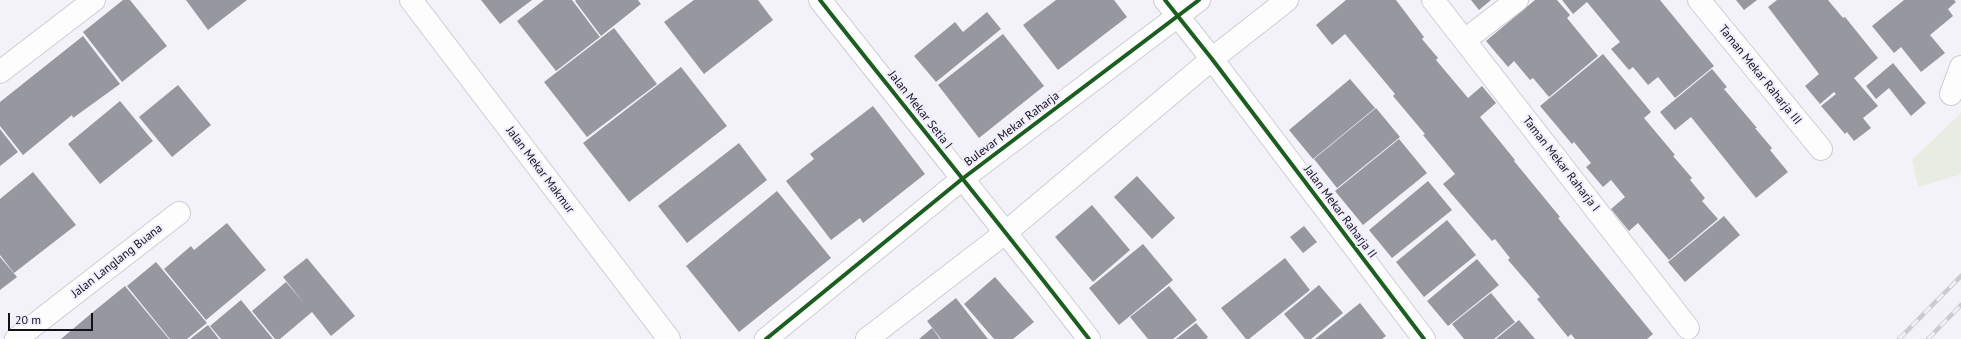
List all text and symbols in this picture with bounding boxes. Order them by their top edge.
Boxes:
street label: Taman Mekar Raharja III [1715,22,1805,128]
street label: Jalan Mekar Setia I [885,68,955,152]
street label: Bulevar Mekar Raharja [962,89,1062,169]
street label: Taman Mekar Raharja I [1519,114,1603,214]
street label: Jalan Mekar Makmur [503,124,577,216]
street label: Jalan Mekar Raharja II [1301,163,1379,261]
street label: Jalan Langlang Buana [69,221,165,301]
scale bar [10,305,95,331]
text: 20 m [15,312,41,327]

